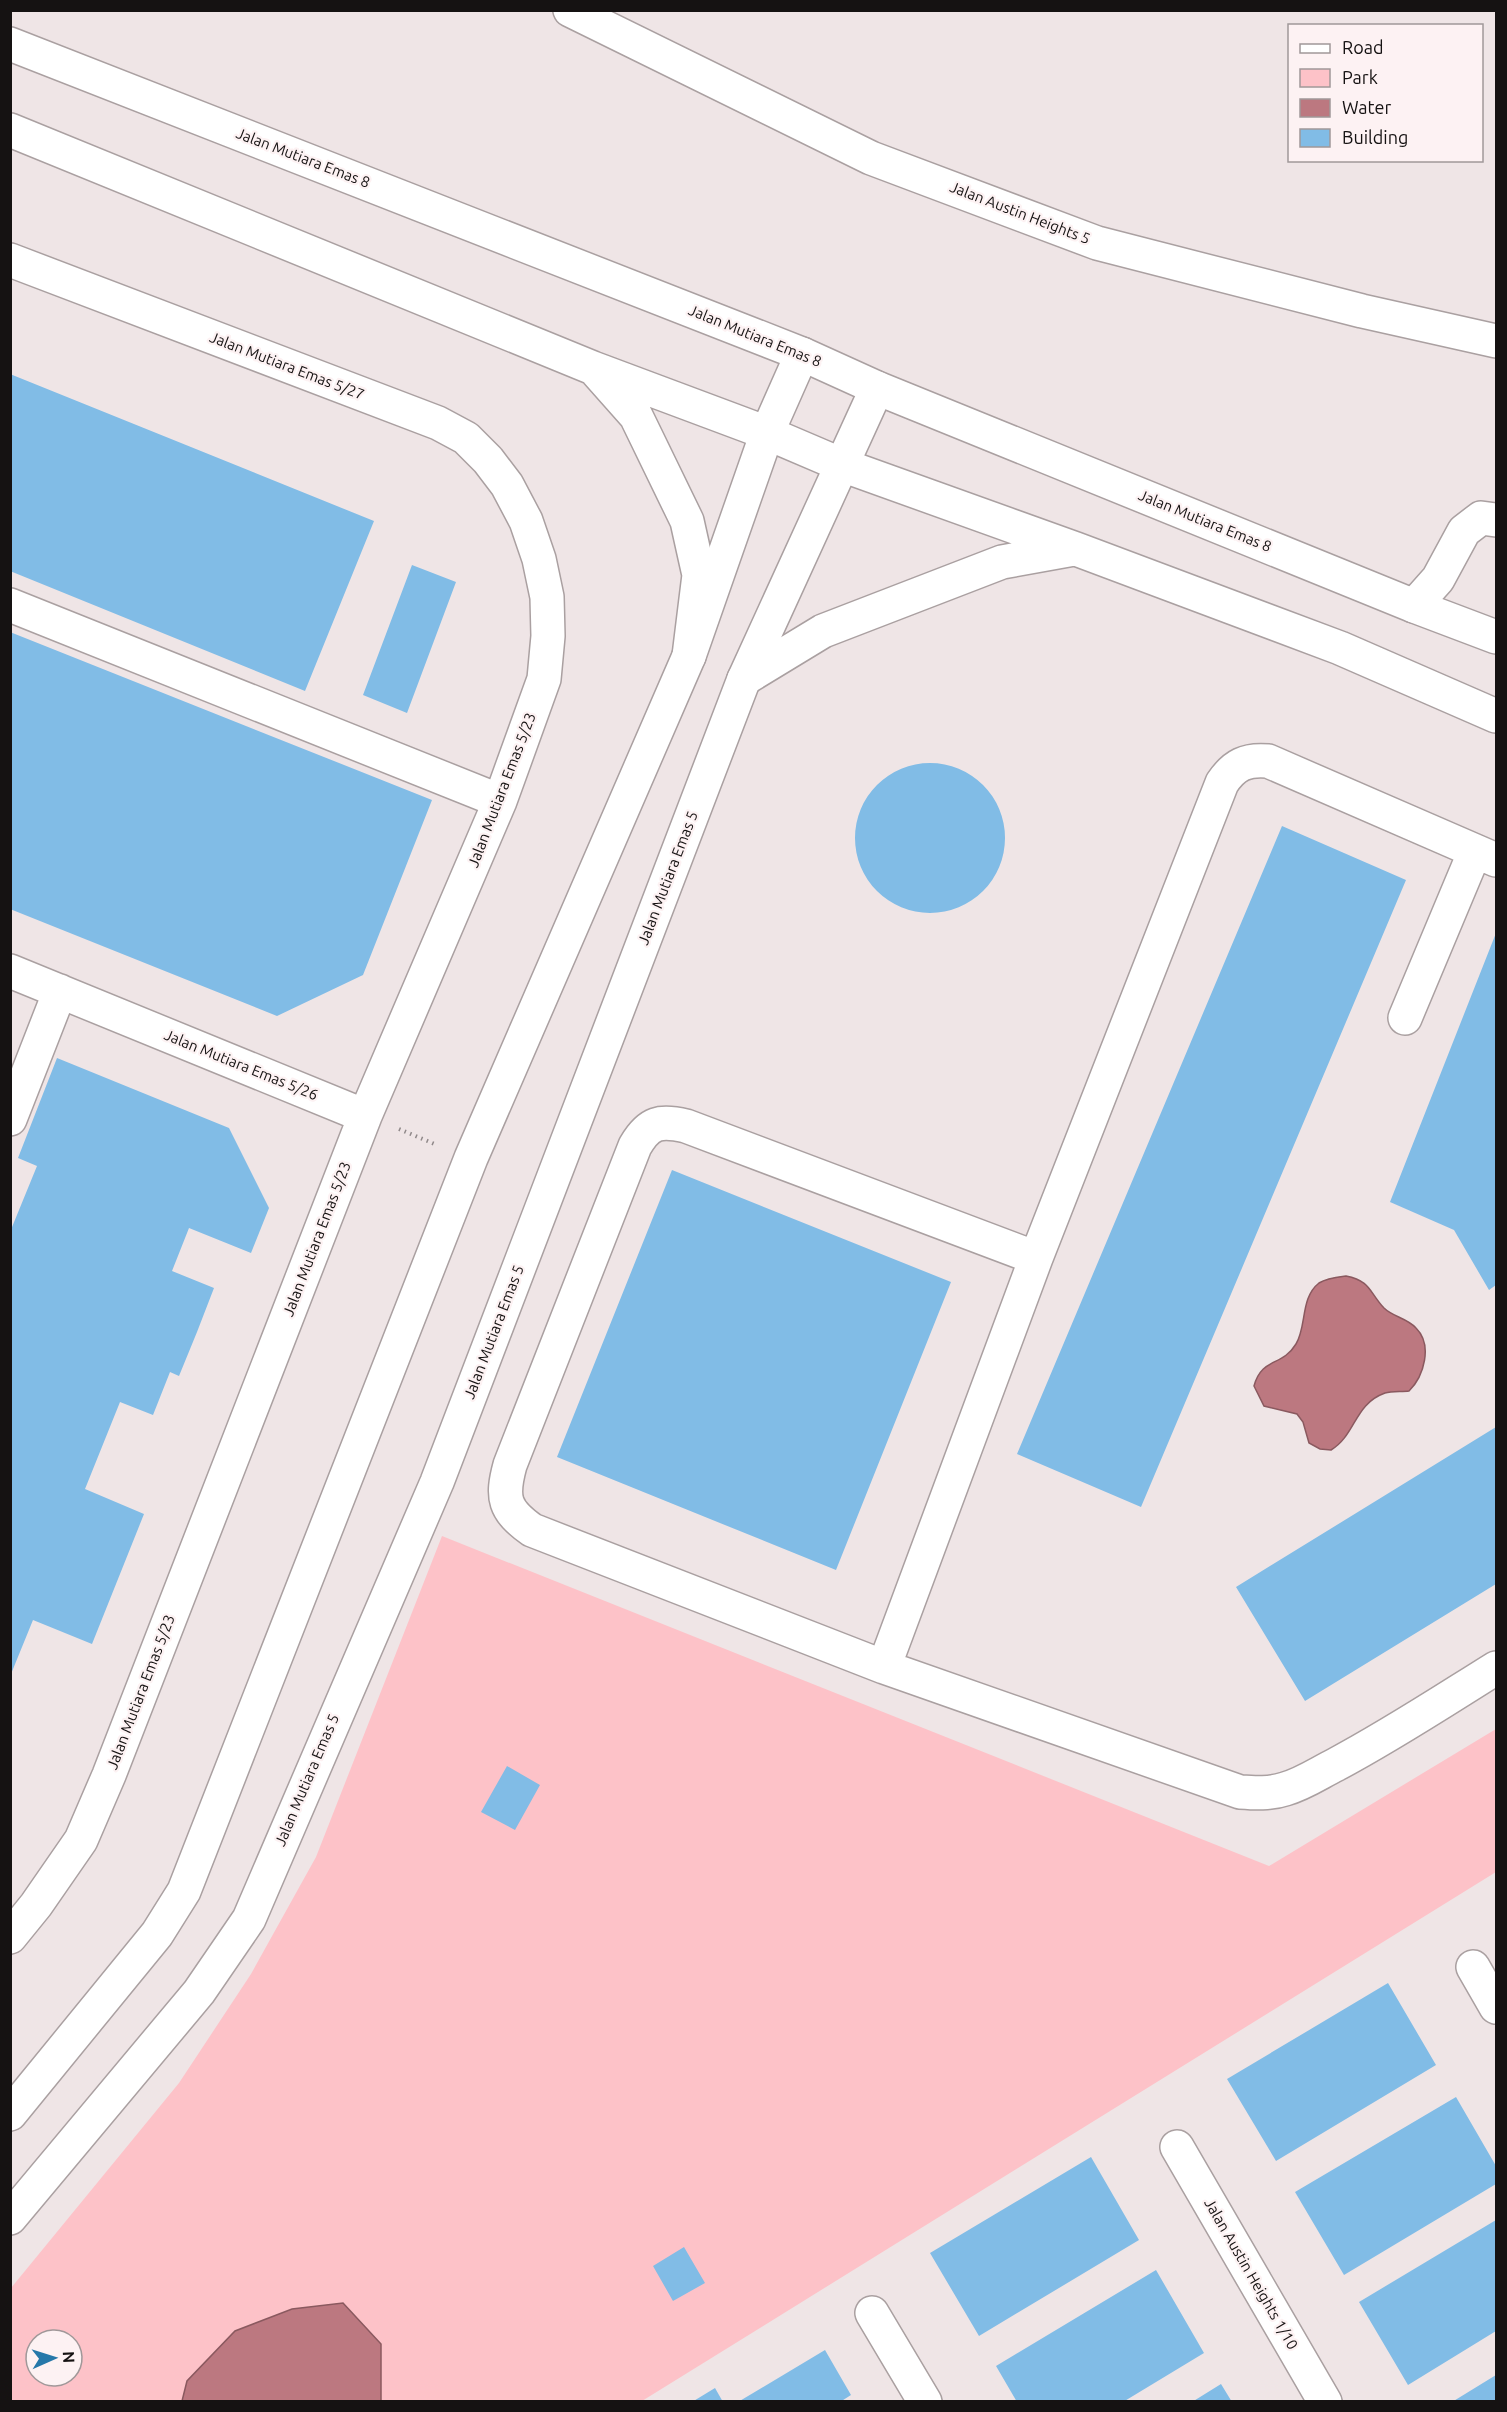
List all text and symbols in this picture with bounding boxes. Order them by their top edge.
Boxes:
legend [1288,24,1483,162]
text: Road [1342,37,1384,57]
text: Park [1342,67,1378,87]
text: Water [1342,97,1392,117]
street label: Jalan Mutiara Emas 8 [234,124,372,191]
text: Building [1342,127,1408,147]
street label: Jalan Austin Heights 5 [948,178,1093,247]
street label: Jalan Mutiara Emas 8 [686,301,824,370]
street label: Jalan Mutiara Emas 5/27 [207,328,367,403]
street label: Jalan Mutiara Emas 8 [1136,486,1274,555]
street label: Jalan Mutiara Emas 5/23 [464,710,539,870]
street label: Jalan Mutiara Emas 5 [634,809,701,947]
street label: Jalan Mutiara Emas 5/26 [162,1026,321,1103]
street label: Jalan Mutiara Emas 5/23 [279,1159,354,1319]
street label: Jalan Mutiara Emas 5 [460,1263,527,1401]
street label: Jalan Mutiara Emas 5/23 [103,1612,178,1772]
street label: Jalan Mutiara Emas 5 [271,1711,342,1848]
street label: Jalan Austin Heights 1/10 [1201,2195,1302,2352]
north arrow [24,2328,84,2388]
text: N [60,2351,78,2364]

